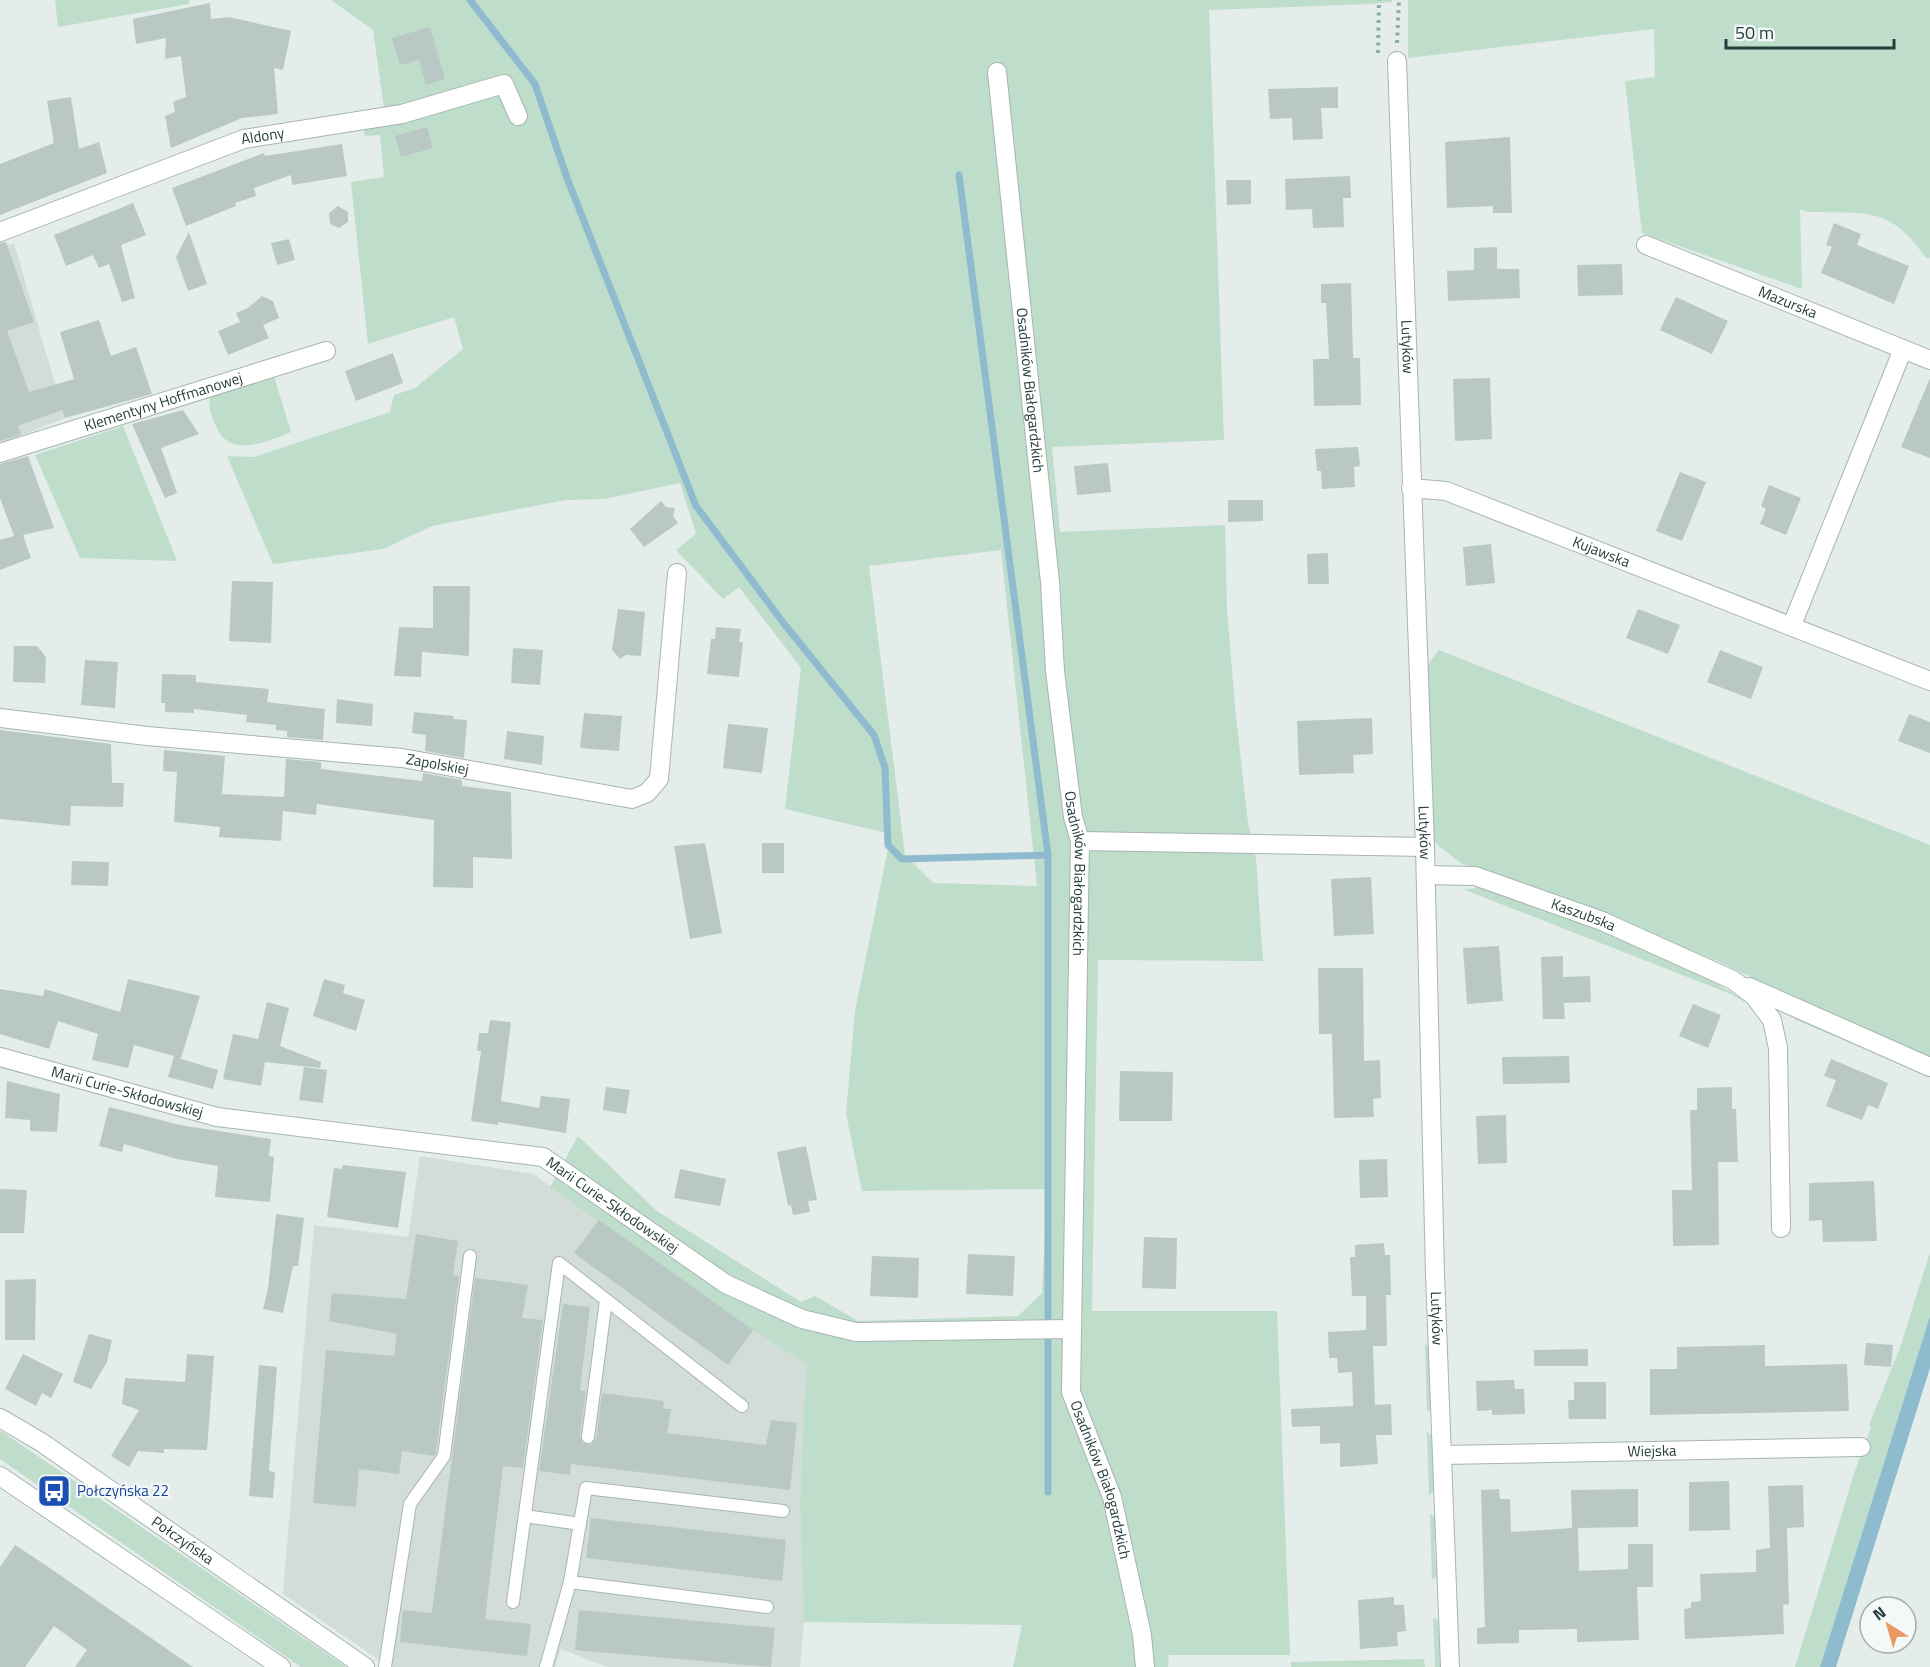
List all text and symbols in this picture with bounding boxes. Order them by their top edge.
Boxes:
scale bar [1726,12,1894,50]
text: 50 m [1735,19,1774,46]
street label: Aldony [239,121,286,150]
street label: Mazurska [1755,280,1821,324]
street label: Osadników Białogardzkich [1011,306,1051,474]
street label: Lutyków [1395,319,1420,374]
street label: Klementyny Hoffmanowej [81,366,245,437]
street label: Kujawska [1569,530,1634,573]
street label: Zapolskiej [404,747,471,781]
street label: Osadników Białogardzkich [1059,790,1092,956]
street label: Lutyków [1413,805,1437,860]
street label: Kaszubska [1548,892,1620,937]
street label: Marii Curie-Skłodowskiej [49,1060,206,1124]
street label: Marii Curie-Skłodowskiej [542,1151,684,1259]
street label: Lutyków [1425,1291,1450,1346]
street label: Osadników Białogardzkich [1064,1397,1137,1561]
street label: Wiejska [1627,1439,1677,1462]
bus stop icon: Połczyńska 22 [36,1473,72,1509]
place label: Połczyńska 22 [77,1479,169,1502]
street label: Połczyńska [147,1510,219,1570]
north arrow [1858,1595,1918,1655]
text: N [1867,1600,1891,1626]

